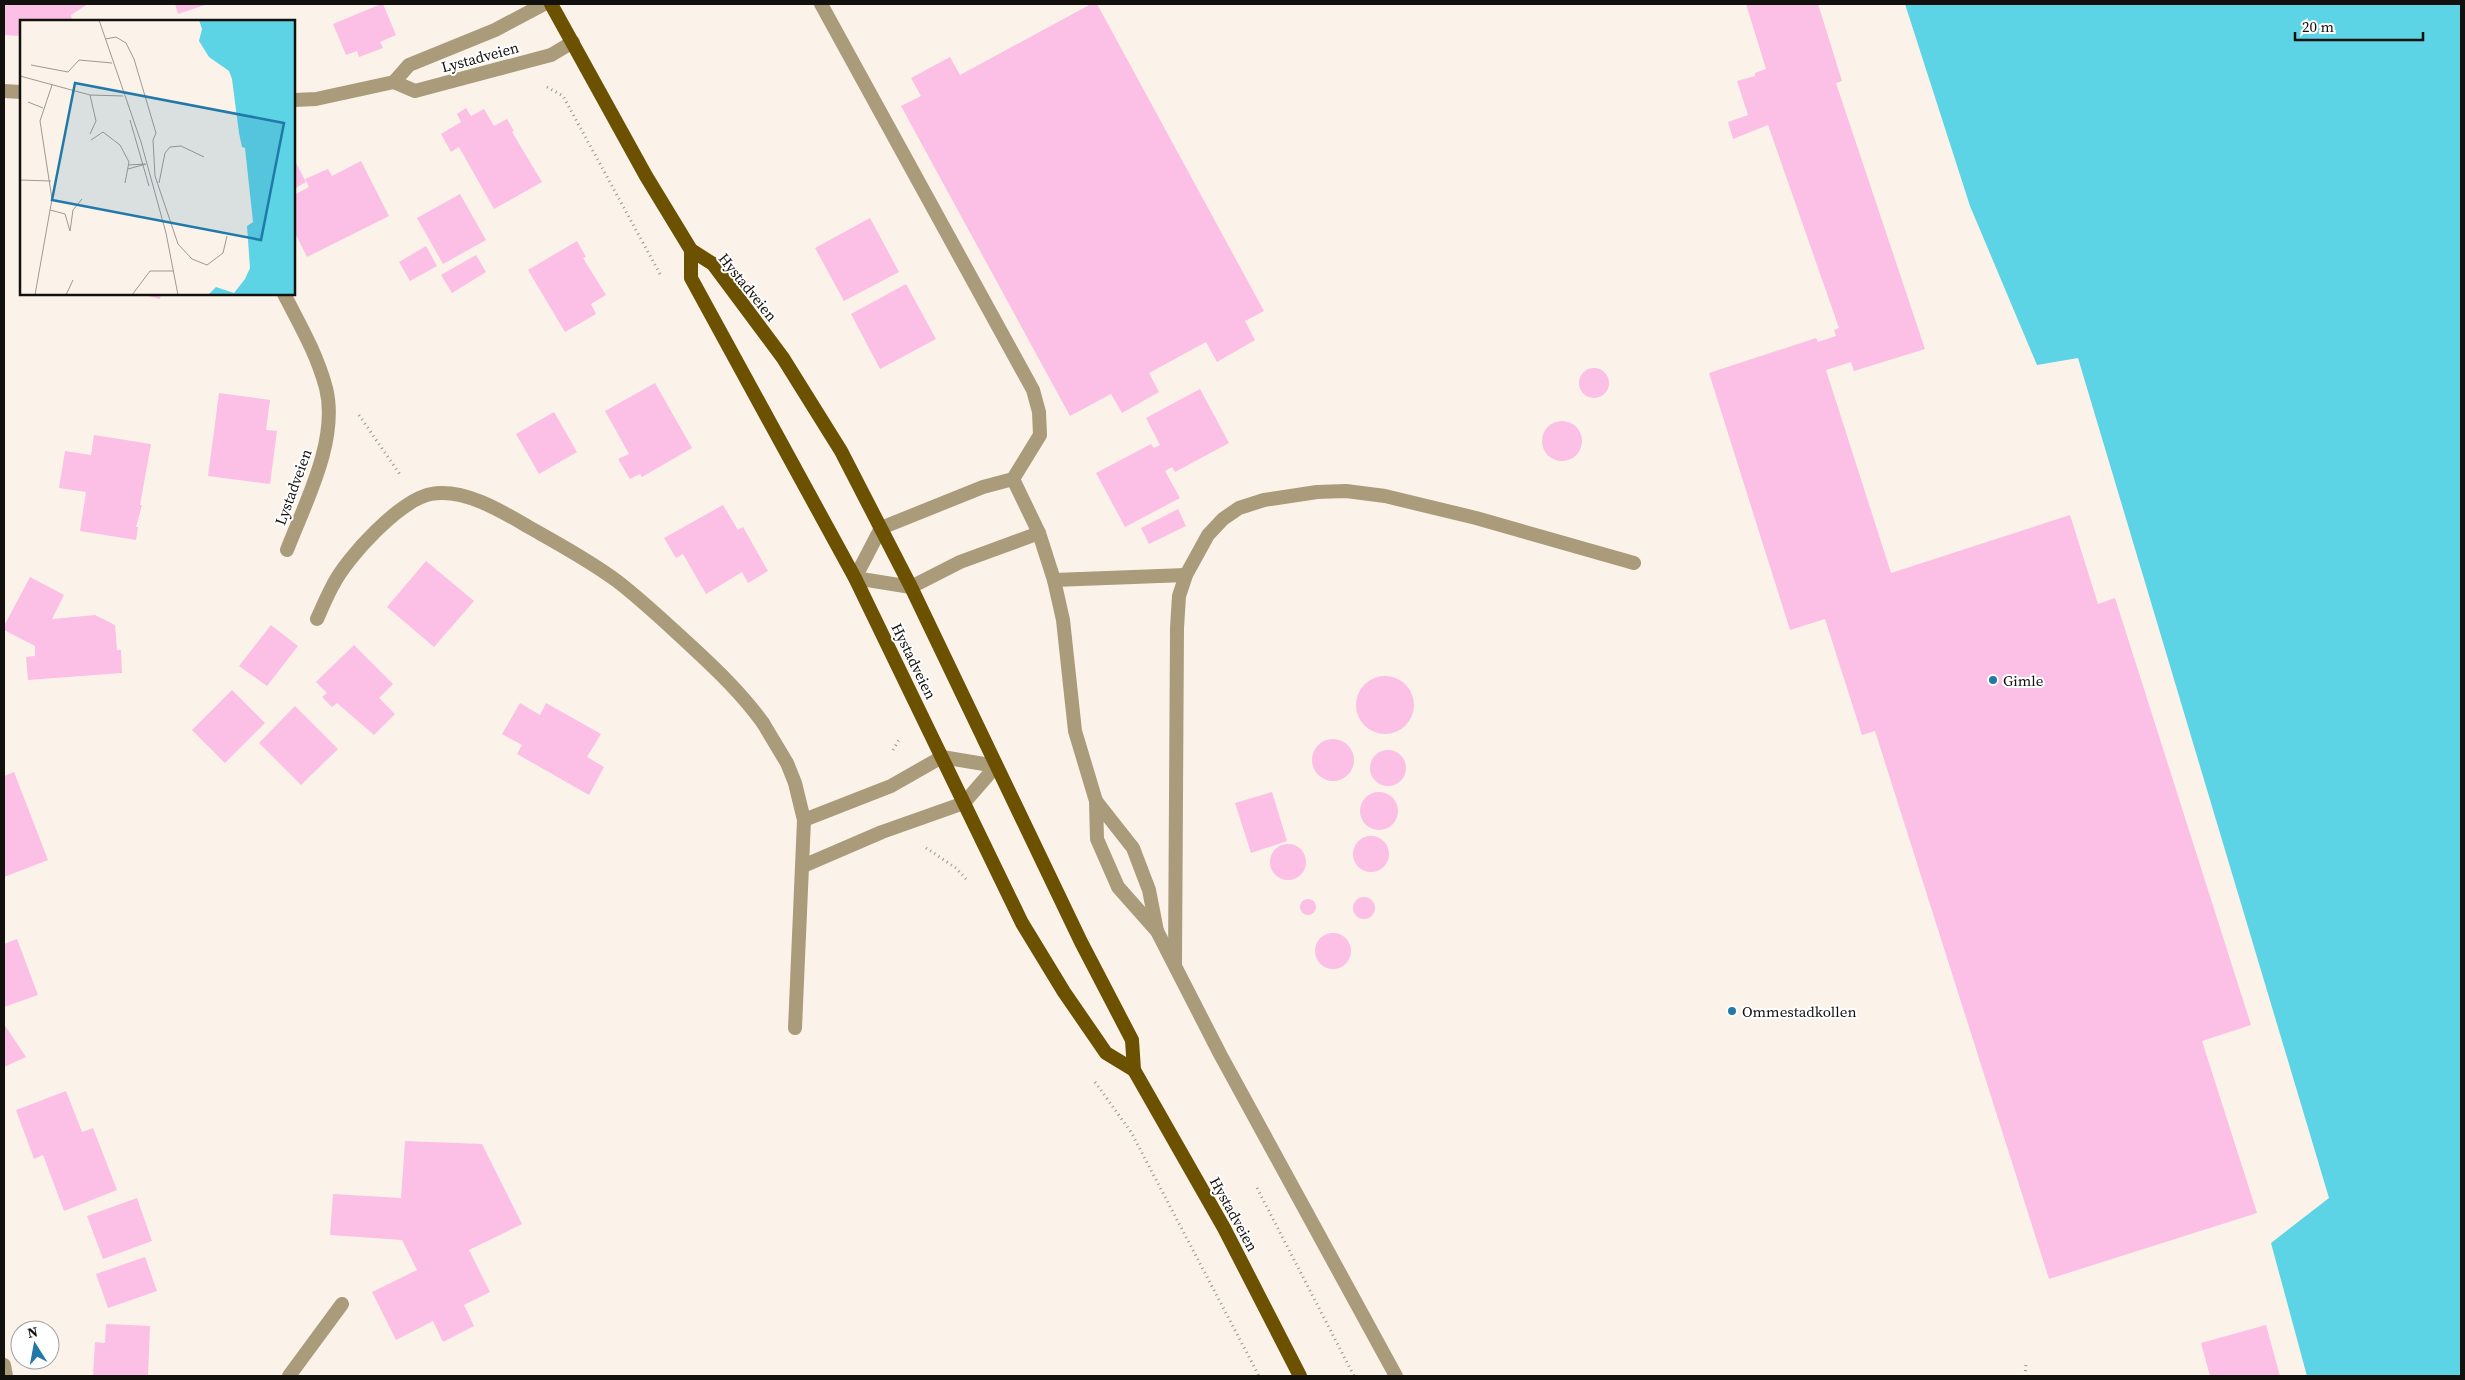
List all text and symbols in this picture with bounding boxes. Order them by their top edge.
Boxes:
scale bar [2295,10,2422,42]
text: 20 m [2302,16,2334,37]
inset map [20,20,295,295]
street label: Lystadveien [439,37,521,77]
street label: Hystadveien [714,248,782,326]
street label: Lystadveien [270,446,316,528]
street label: Hystadveien [886,619,942,703]
place label: Gimle [2003,670,2044,691]
marker: Gimle [1987,674,1999,686]
place label: Ommestadkollen [1742,1001,1856,1022]
marker: Ommestadkollen [1726,1005,1738,1017]
street label: Hystadveien [1205,1173,1263,1255]
north arrow [10,1320,60,1370]
text: N [26,1321,39,1343]

